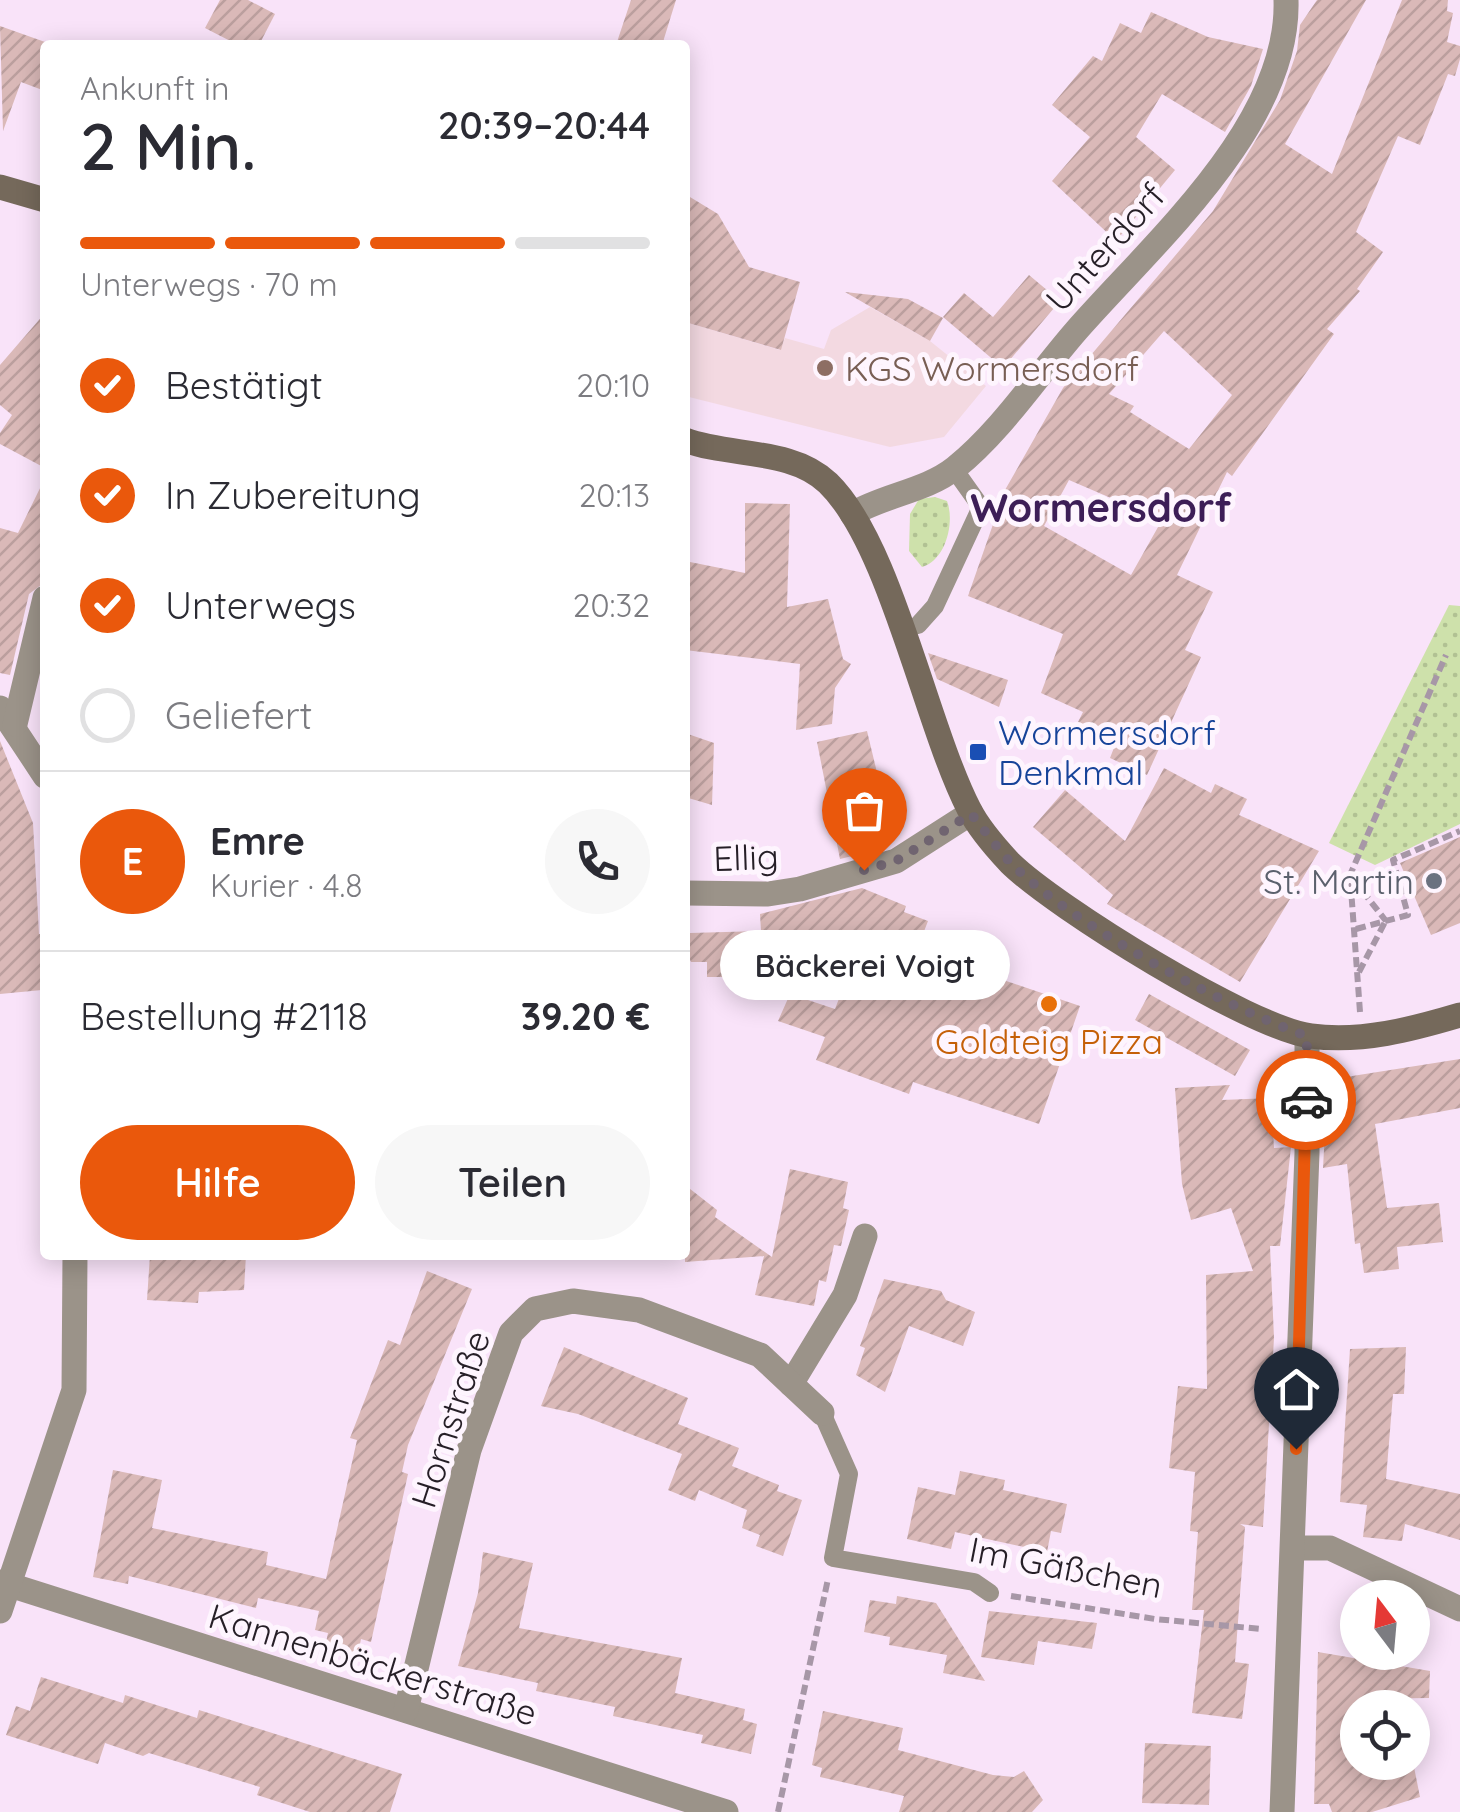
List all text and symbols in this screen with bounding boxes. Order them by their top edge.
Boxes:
text: Ankunft in [80,68,229,108]
text: 20:39–20:44 [438,101,650,149]
text: 2 Min. [80,105,256,186]
street label: Unterdorf [1036,174,1174,320]
text: Unterwegs · 70 m [80,264,338,304]
place label: KGS Wormersdorf [845,346,1139,390]
marker: KGS Wormersdorf [814,357,836,379]
icon: check [80,358,135,413]
text: Bestätigt [165,361,323,409]
text: 20:10 [576,365,650,405]
icon: check [80,468,135,523]
text: In Zubereitung [165,471,421,519]
text: 20:13 [579,475,650,515]
district label: Wormersdorf [970,482,1232,532]
icon: check [80,578,135,633]
text: Unterwegs [165,581,356,629]
text: 20:32 [573,585,650,625]
text: Geliefert [165,691,312,739]
place label: Wormersdorf Denkmal [998,710,1216,794]
marker: Wormersdorf Denkmal [967,741,989,763]
pin [822,768,907,871]
icon: bag [837,783,892,838]
button: phone [545,809,650,914]
text: Emre [210,817,305,865]
street label: Ellig [713,834,779,880]
text: E [122,837,143,885]
place label: St. Martin [1263,859,1414,903]
text: Kurier · 4.8 [210,865,363,905]
marker: St. Martin [1423,870,1445,892]
callout: Bäckerei Voigt [719,930,1009,1000]
text: Bäckerei Voigt [754,945,976,985]
text: Bestellung #2118 [80,992,368,1040]
text: 39.20 € [521,992,650,1040]
marker: Goldteig Pizza [1038,993,1060,1015]
place label: Goldteig Pizza [935,1019,1163,1063]
courier [1256,1050,1356,1150]
icon: car [1279,1073,1334,1128]
button: Hilfe [80,1125,355,1240]
button: Teilen [375,1125,650,1240]
street label: Hornstraße [401,1325,499,1513]
pin [1254,1347,1339,1450]
icon: home [1269,1362,1324,1417]
street label: Im Gäßchen [966,1527,1166,1607]
north arrow [1340,1580,1430,1670]
map controls [1340,1580,1430,1780]
street label: Kannenbäckerstraße [204,1593,542,1735]
button: locate [1340,1690,1430,1780]

